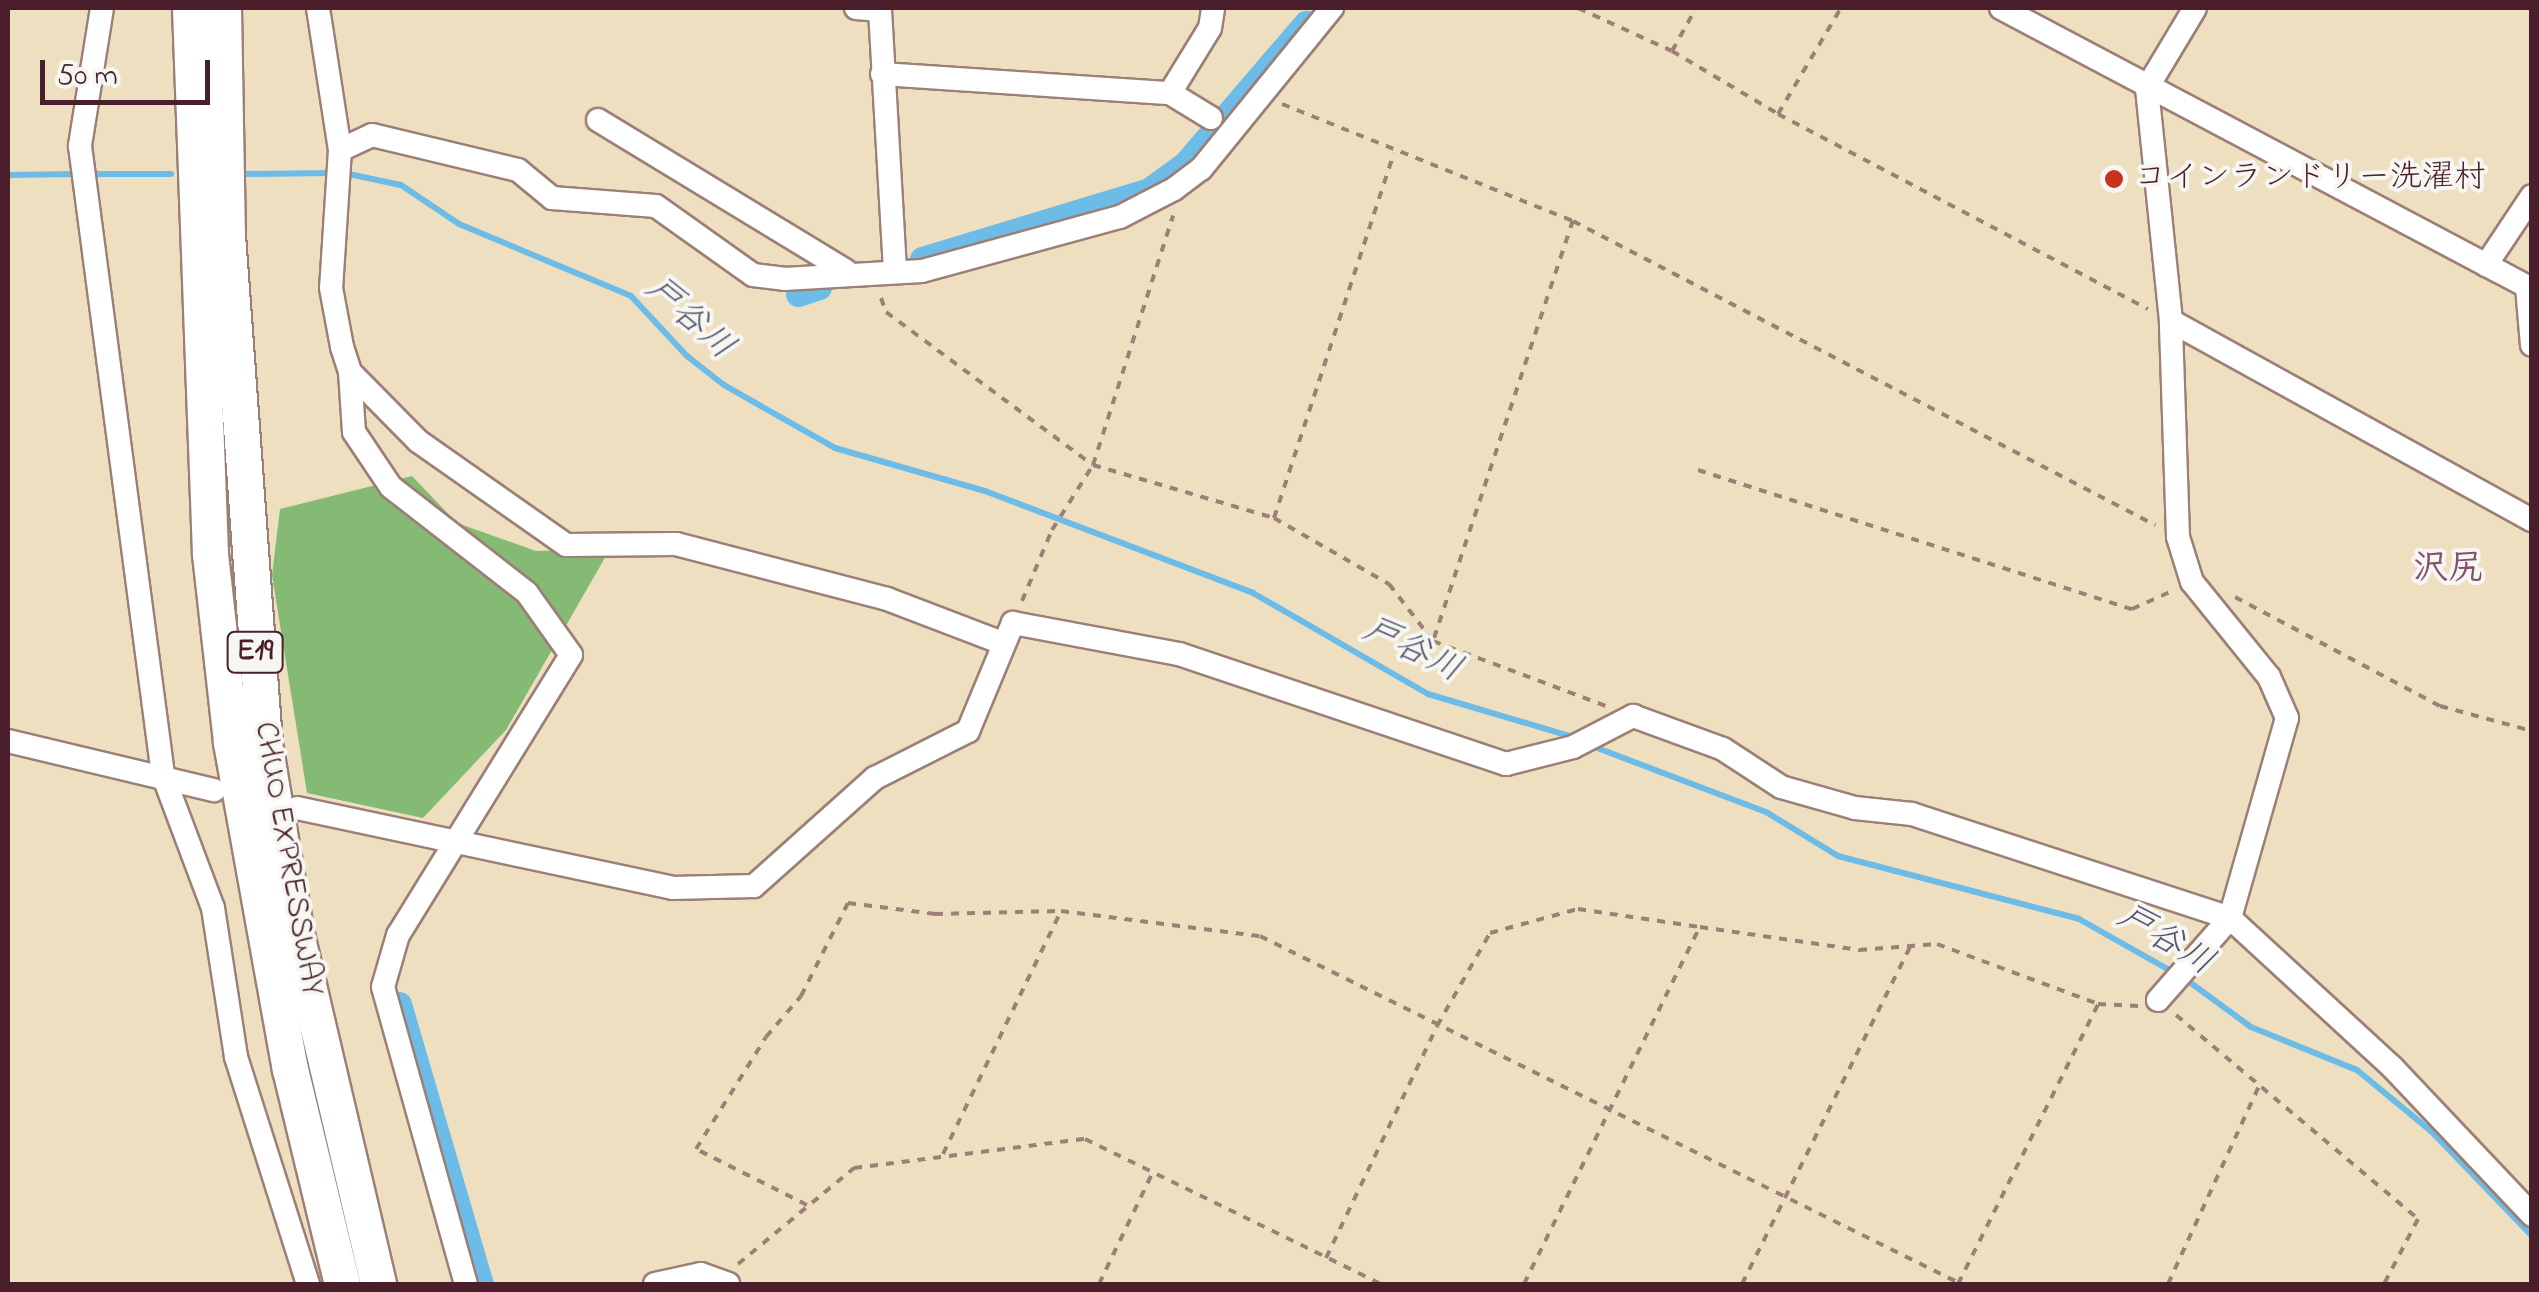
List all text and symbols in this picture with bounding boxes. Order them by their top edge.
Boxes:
scale bar [45,40,215,102]
text: 50 m [57,55,118,99]
place label: コインランドリー洗濯村 [2134,160,2486,198]
marker: コインランドリー洗濯村 [2103,168,2125,190]
water label: 戸谷川 [636,268,742,370]
district label: 沢尻 [2413,549,2483,591]
water label: 戸谷川 [1356,609,1468,693]
road number: E19 [225,627,285,677]
street label: CHUO EXPRESSWAY [244,719,330,999]
water label: 戸谷川 [2109,896,2221,986]

